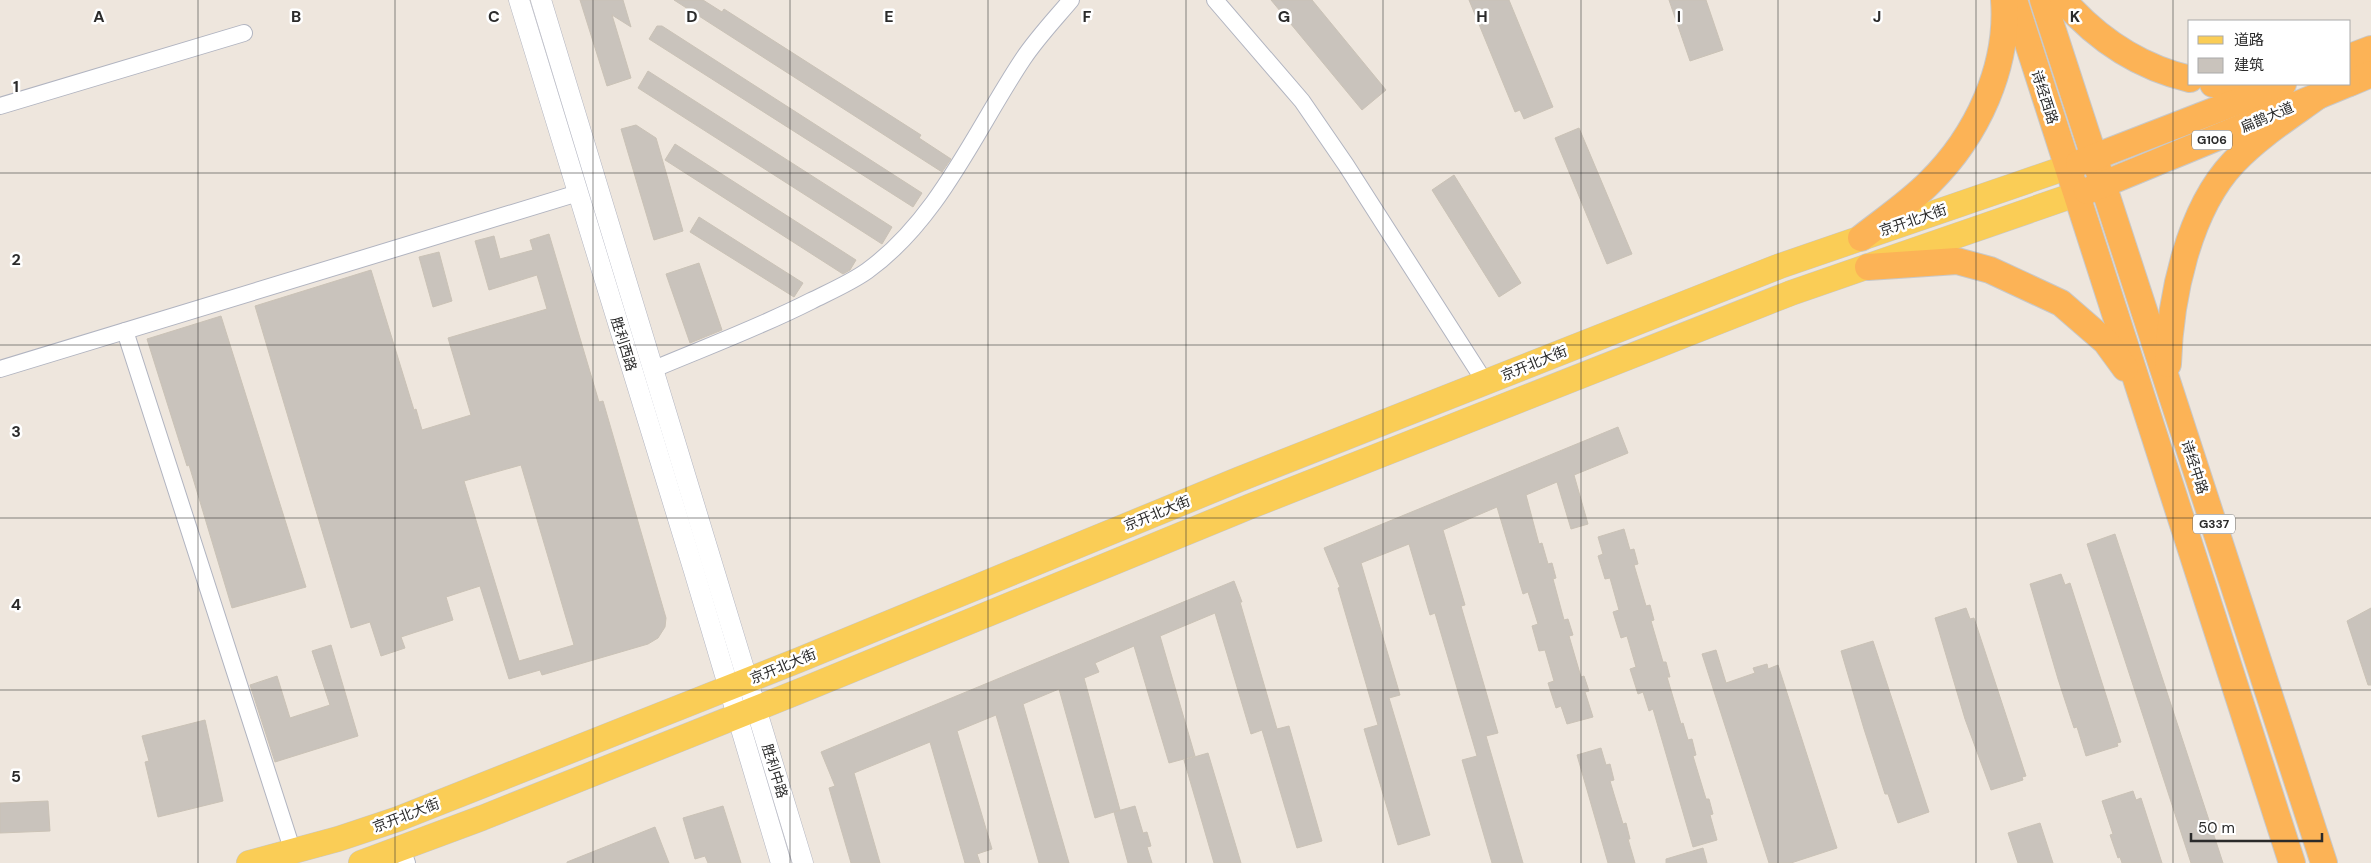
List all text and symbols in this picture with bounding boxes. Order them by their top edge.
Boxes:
text: A [93,6,105,27]
text: B [291,6,301,27]
text: C [488,6,500,27]
text: D [686,6,698,27]
text: E [884,6,894,27]
text: F [1083,6,1092,27]
text: G [1278,6,1290,27]
text: H [1476,6,1488,27]
text: I [1677,6,1681,27]
text: J [1873,6,1881,27]
text: K [2070,6,2081,27]
legend [2188,20,2351,85]
text: 道路 [2234,30,2264,50]
text: 建筑 [2234,55,2264,75]
street label: 诗经西路 [2028,68,2062,126]
text: 1 [13,76,19,97]
street label: 扁鹊大道 [2238,98,2296,136]
road number: G106 [2192,130,2232,150]
street label: 京开北大街 [1877,200,1949,240]
text: 2 [11,249,21,270]
street label: 胜利西路 [607,315,641,373]
street label: 京开北大街 [1498,342,1570,384]
text: 3 [11,421,21,442]
street label: 诗经中路 [2178,438,2212,496]
street label: 京开北大街 [1121,492,1193,534]
road number: G337 [2193,514,2235,534]
text: 4 [11,594,21,615]
street label: 京开北大街 [747,645,819,687]
street label: 胜利中路 [758,742,792,800]
text: 5 [11,766,21,787]
street label: 京开北大街 [370,794,442,836]
scale bar [2191,810,2322,842]
text: 50 m [2198,818,2235,838]

